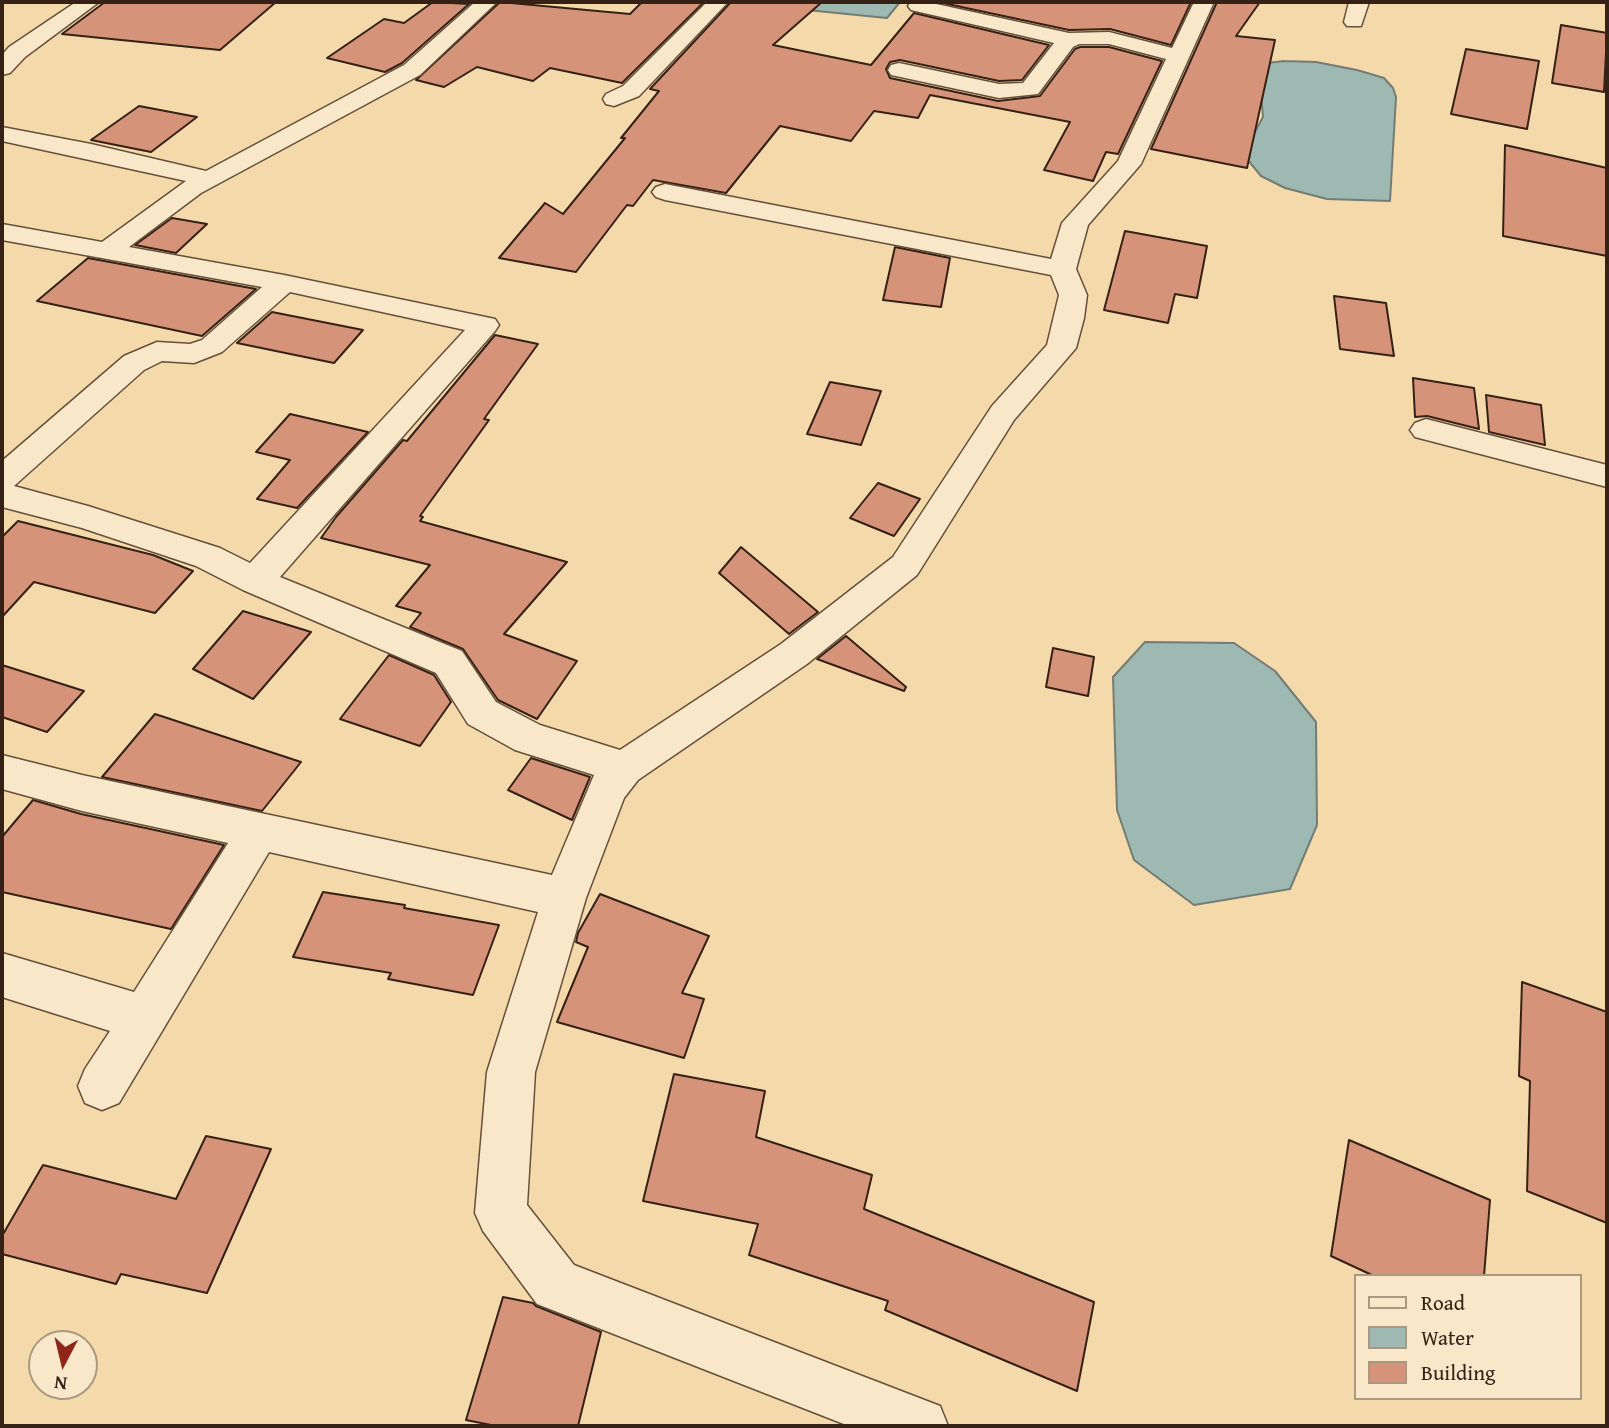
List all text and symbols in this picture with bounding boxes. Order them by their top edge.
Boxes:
legend [1354,1274,1581,1400]
text: Road [1421,1287,1465,1318]
text: Water [1421,1322,1474,1353]
north arrow [28,1330,98,1400]
text: Building [1421,1357,1495,1388]
text: N [53,1369,69,1399]

